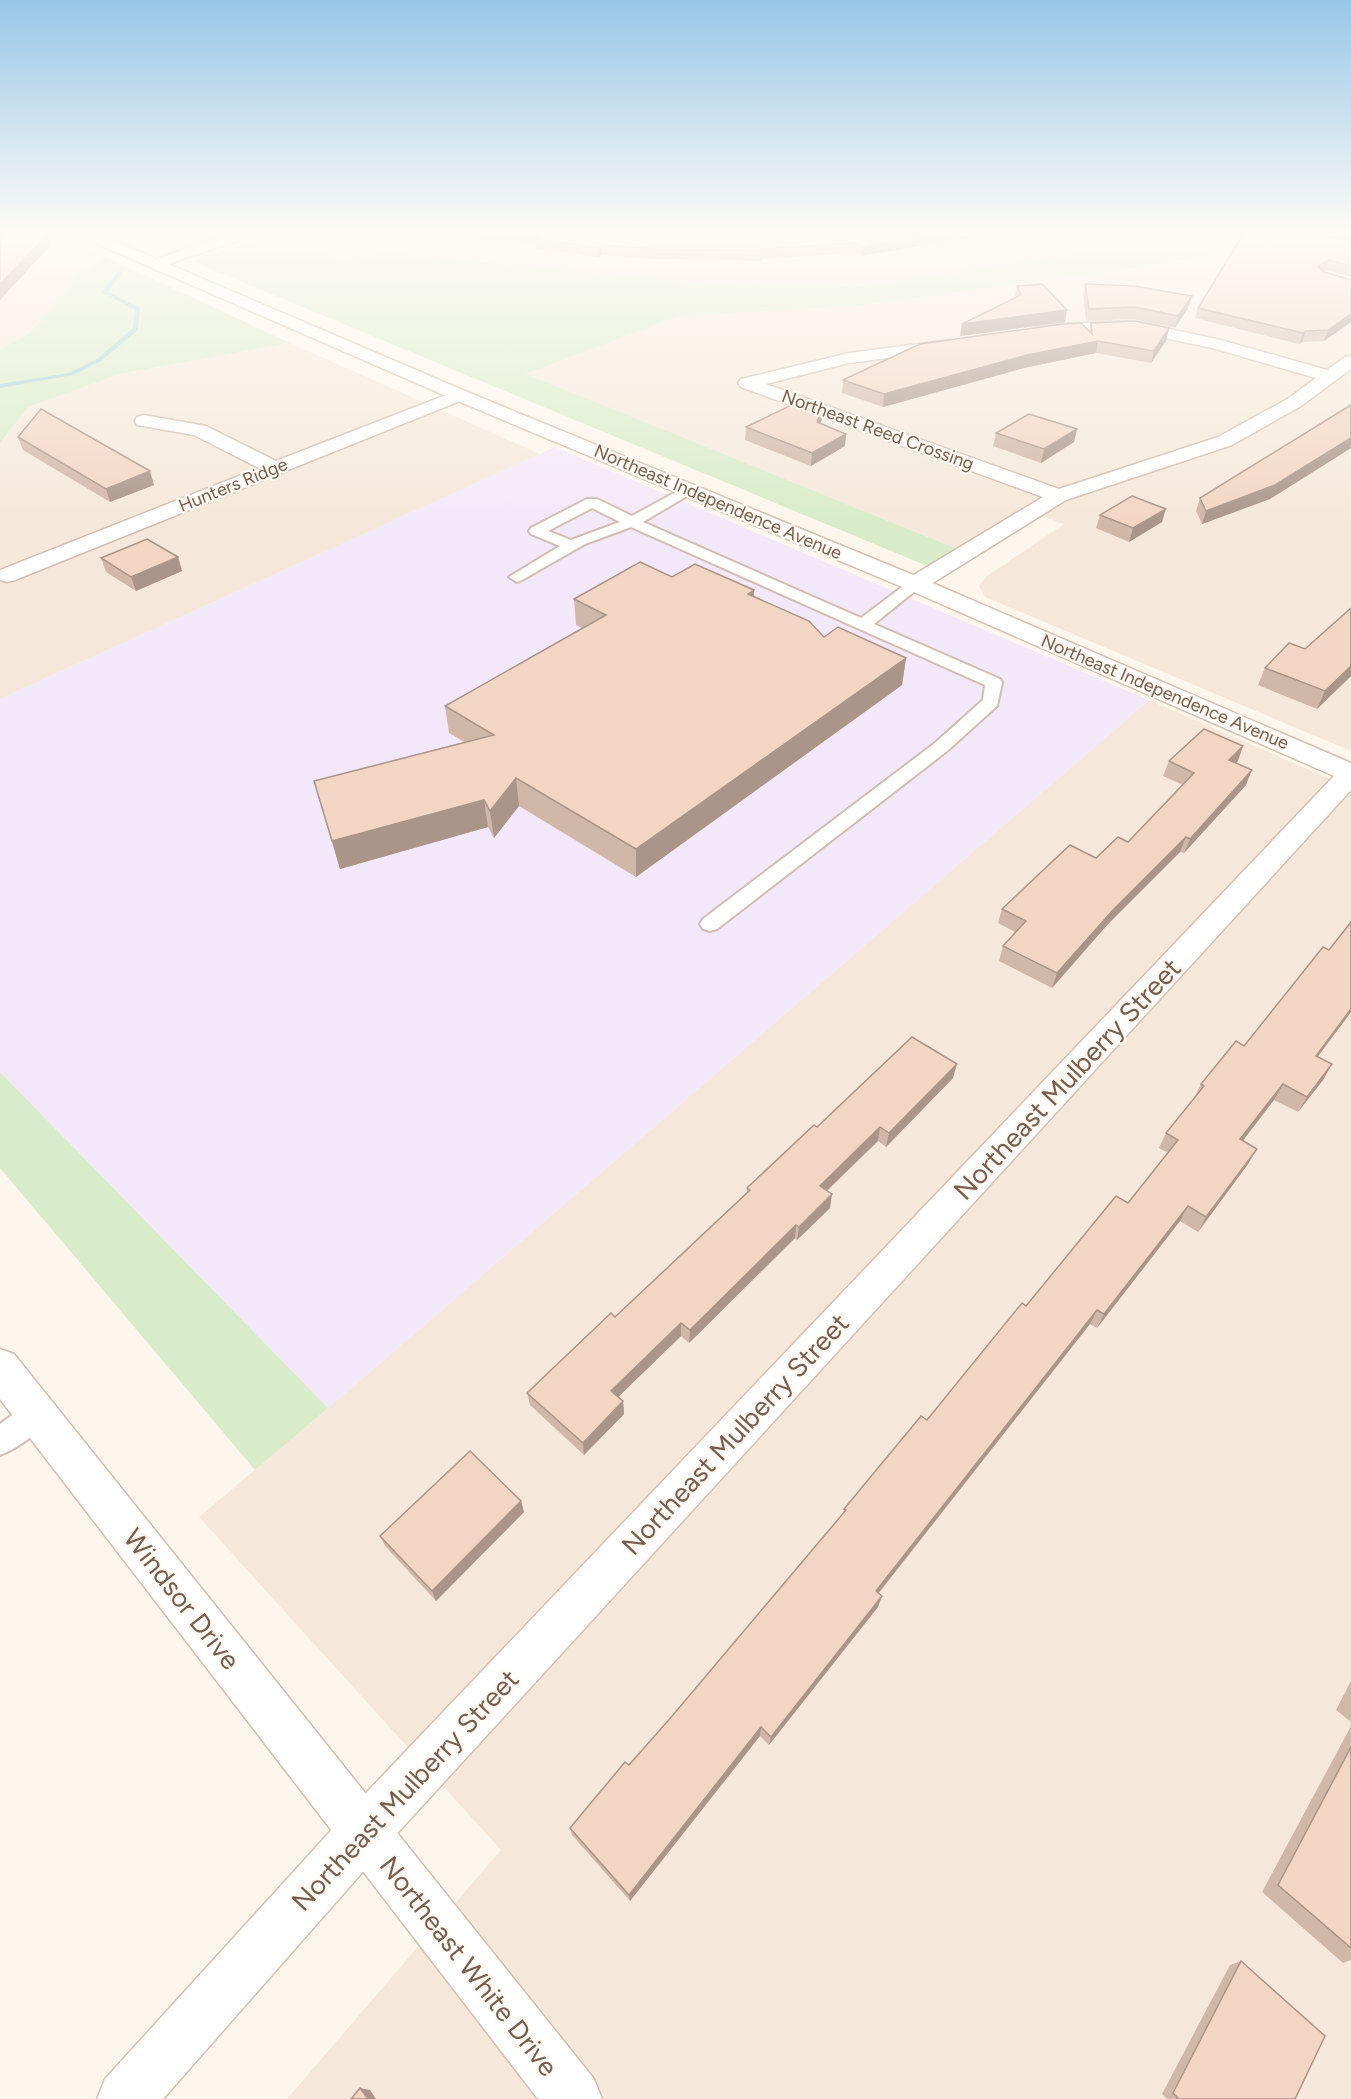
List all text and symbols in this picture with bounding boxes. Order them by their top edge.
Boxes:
street label: Northeast Reed Crossing [779,385,977,475]
street label: Northeast Independence Avenue [591,440,845,564]
street label: Hunters Ridge [175,453,291,517]
street label: Northeast Independence Avenue [1038,630,1292,754]
street label: Northeast Mulberry Street [946,951,1188,1207]
street label: Northeast Mulberry Street [614,1306,856,1562]
street label: Windsor Drive [117,1522,247,1676]
street label: Northeast Mulberry Street [284,1662,526,1918]
street label: Northeast White Drive [373,1849,565,2083]

